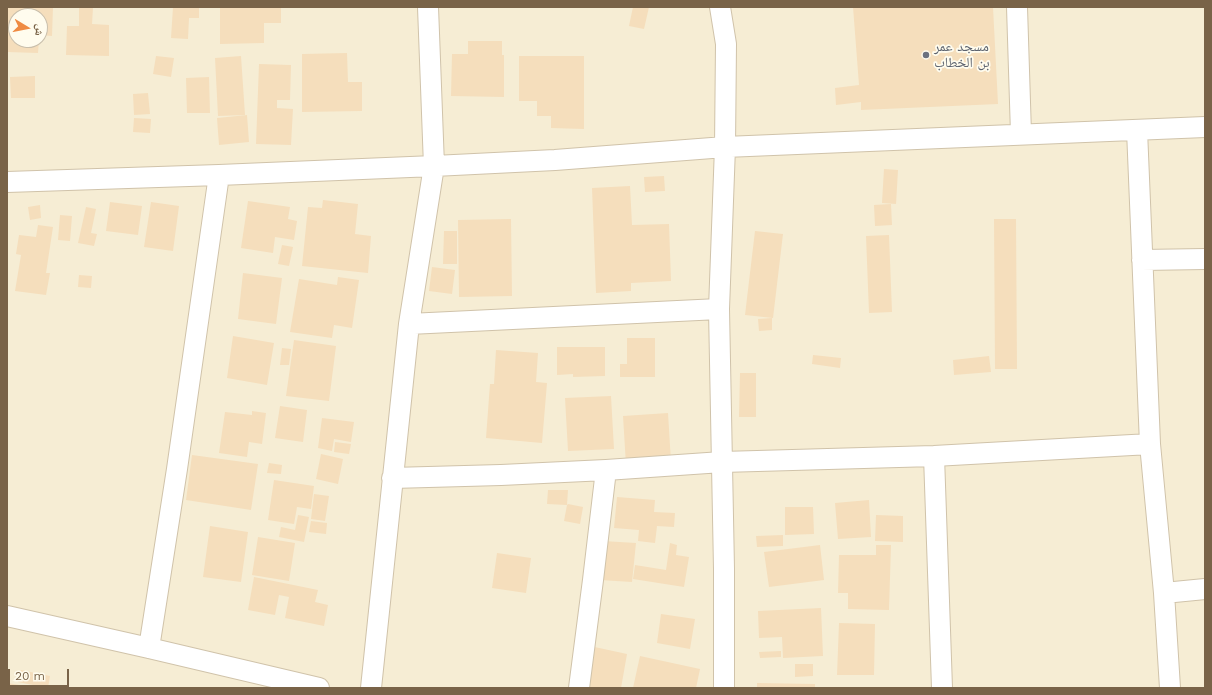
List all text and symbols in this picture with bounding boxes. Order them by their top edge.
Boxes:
north arrow [8,8,48,48]
text: ش [32,23,47,37]
place label: مسجد عمر بن الخطاب [934,39,990,72]
marker: مسجد عمر بن الخطاب [921,50,931,60]
scale bar [10,661,71,687]
text: 20 m [15,669,45,683]

